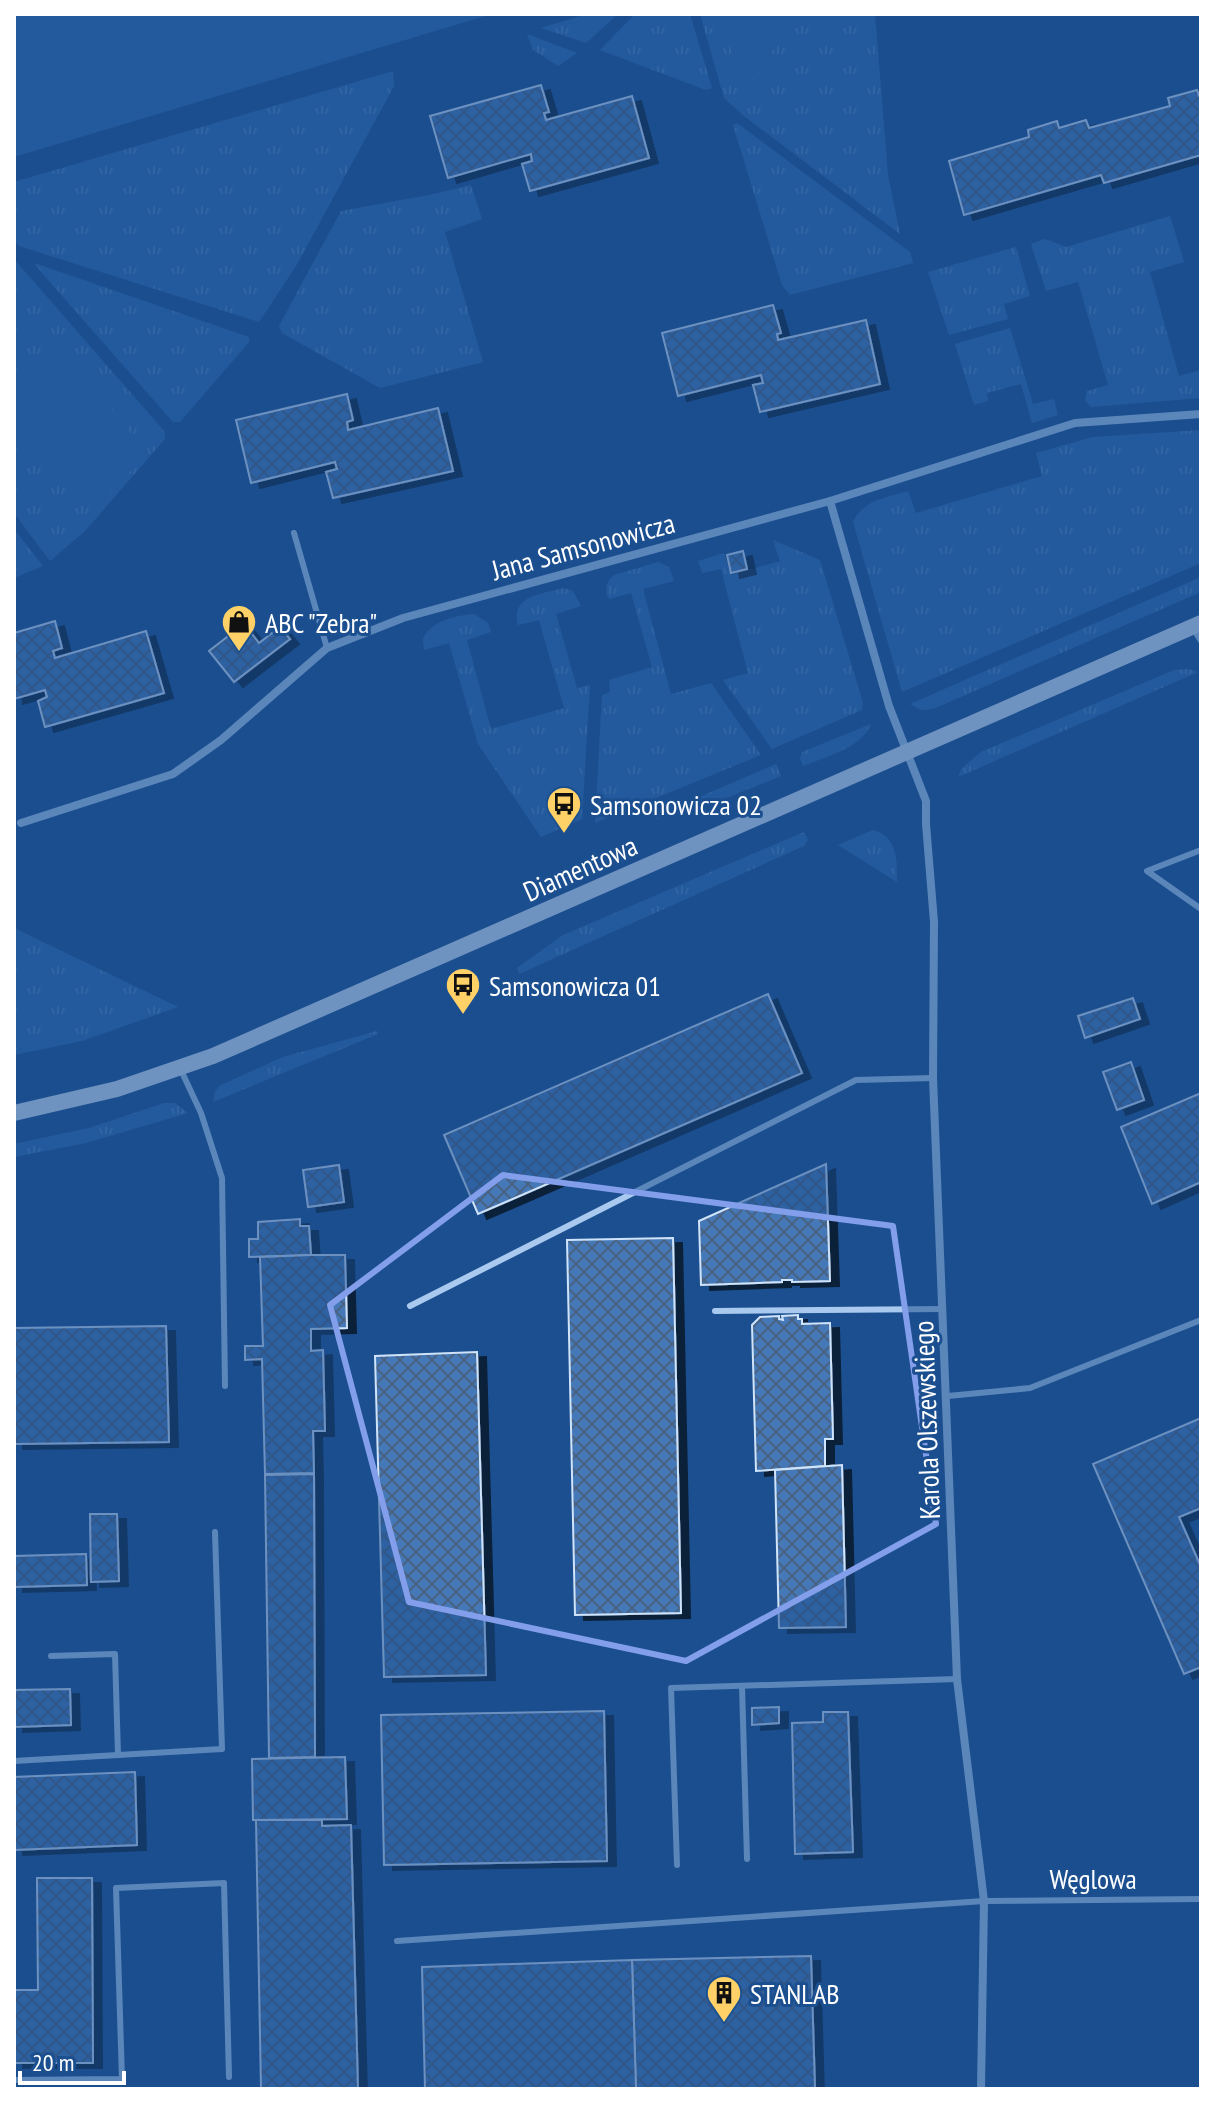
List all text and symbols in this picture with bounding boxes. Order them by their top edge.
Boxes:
street label: Jana Samsonowicza [486,504,679,588]
shop icon: ABC "Zebra" [220,603,258,653]
place label: ABC "Zebra" [265,604,377,641]
bus stop icon: Samsonowicza 02 [545,785,583,835]
place label: Samsonowicza 02 [590,786,762,823]
street label: Diamentowa [517,826,643,910]
bus stop icon: Samsonowicza 01 [444,966,482,1016]
place label: Samsonowicza 01 [489,967,661,1004]
street label: Karola Olszewskiego [904,1320,948,1520]
street label: Węglowa [1049,1860,1137,1897]
building icon: STANLAB [705,1974,743,2024]
place label: STANLAB [750,1975,840,2012]
scale bar [20,2035,124,2085]
text: 20 m [32,2047,74,2078]

